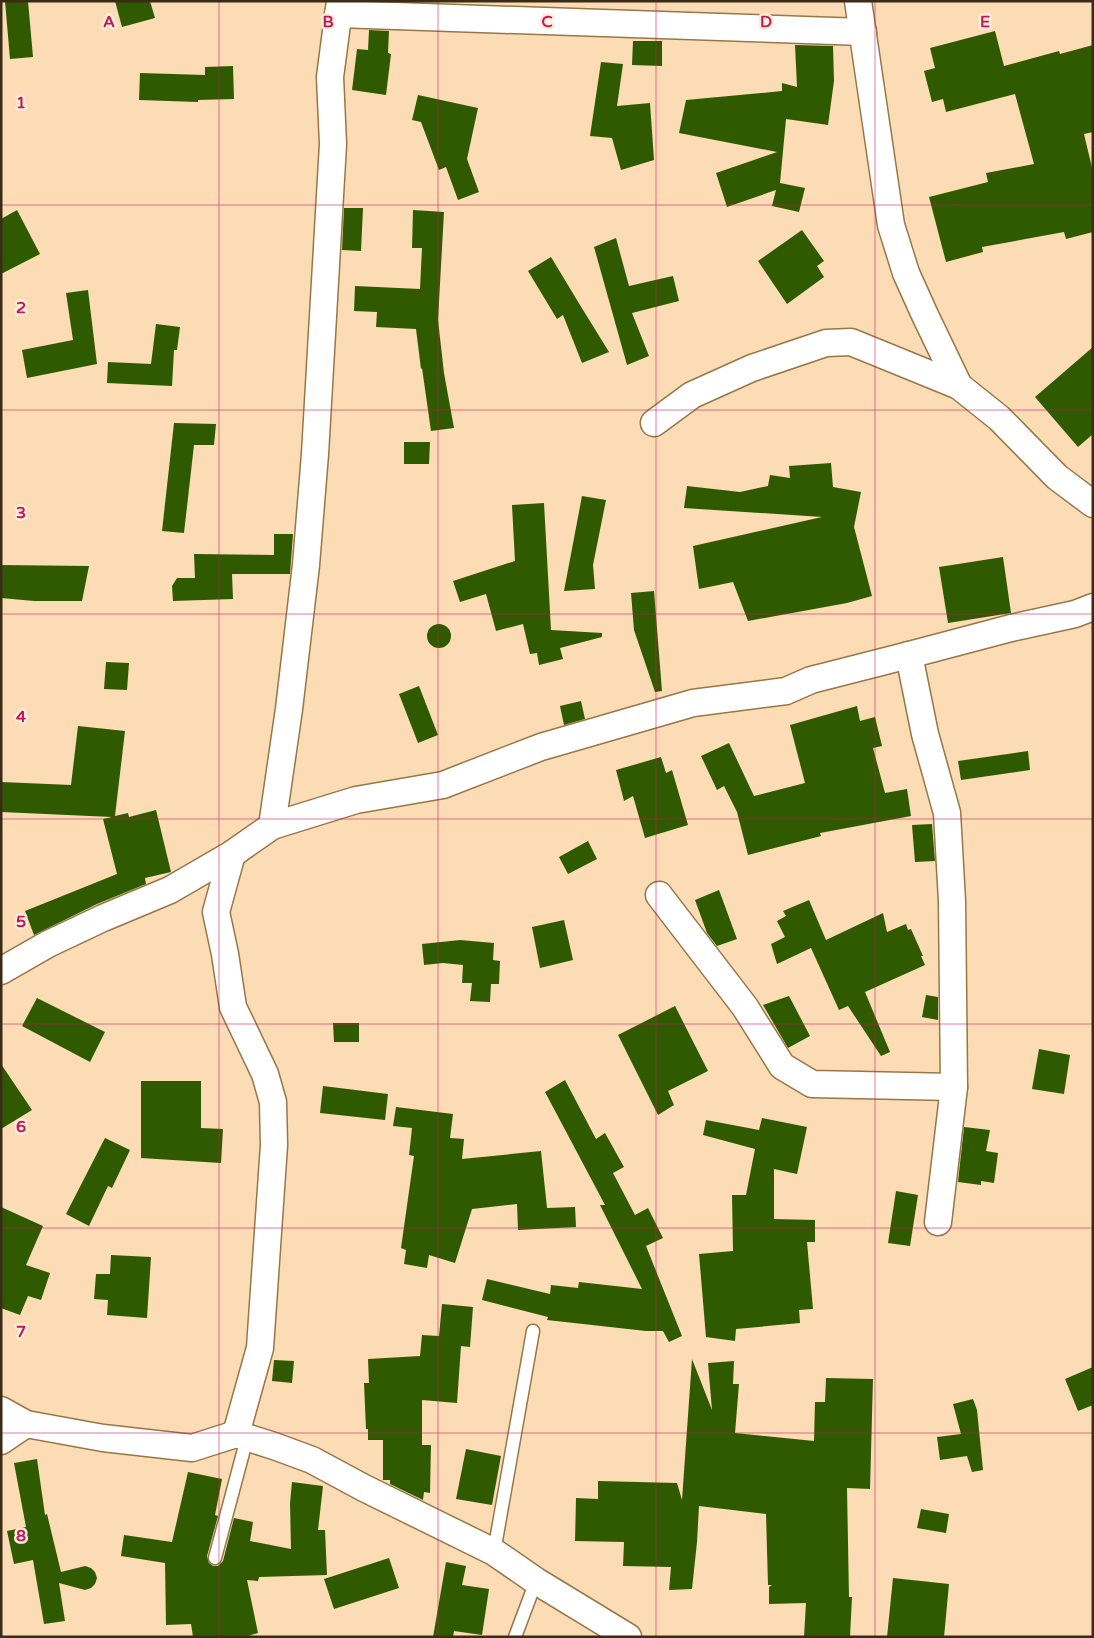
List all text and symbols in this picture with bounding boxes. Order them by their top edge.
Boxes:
text: A [103,12,115,32]
text: B [322,12,334,32]
text: C [541,12,553,32]
text: D [760,12,772,32]
text: E [980,12,990,32]
text: 1 [16,93,26,113]
text: 2 [16,298,26,318]
text: 3 [16,503,26,523]
text: 4 [16,707,26,727]
text: 5 [16,912,26,932]
text: 6 [16,1117,26,1137]
text: 7 [16,1322,26,1342]
text: 8 [16,1526,26,1546]

